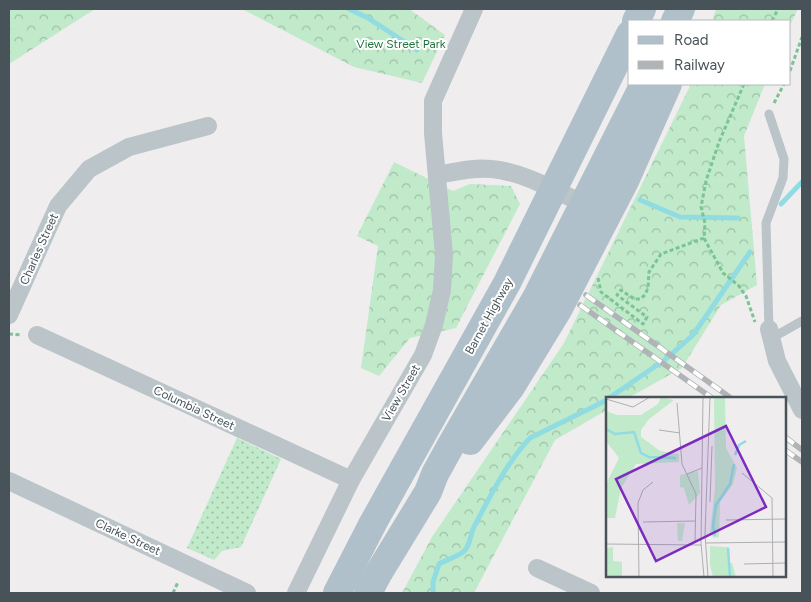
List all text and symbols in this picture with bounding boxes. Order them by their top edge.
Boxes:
legend [628,20,791,85]
text: Road [674,31,709,49]
park label: View Street Park [356,37,446,51]
text: Railway [674,56,725,74]
street label: Charles Street [17,211,61,287]
street label: Barnet Highway [462,275,516,357]
street label: View Street [379,362,423,424]
street label: Columbia Street [151,383,237,433]
inset map [606,397,786,577]
street label: Clarke Street [93,516,163,558]

